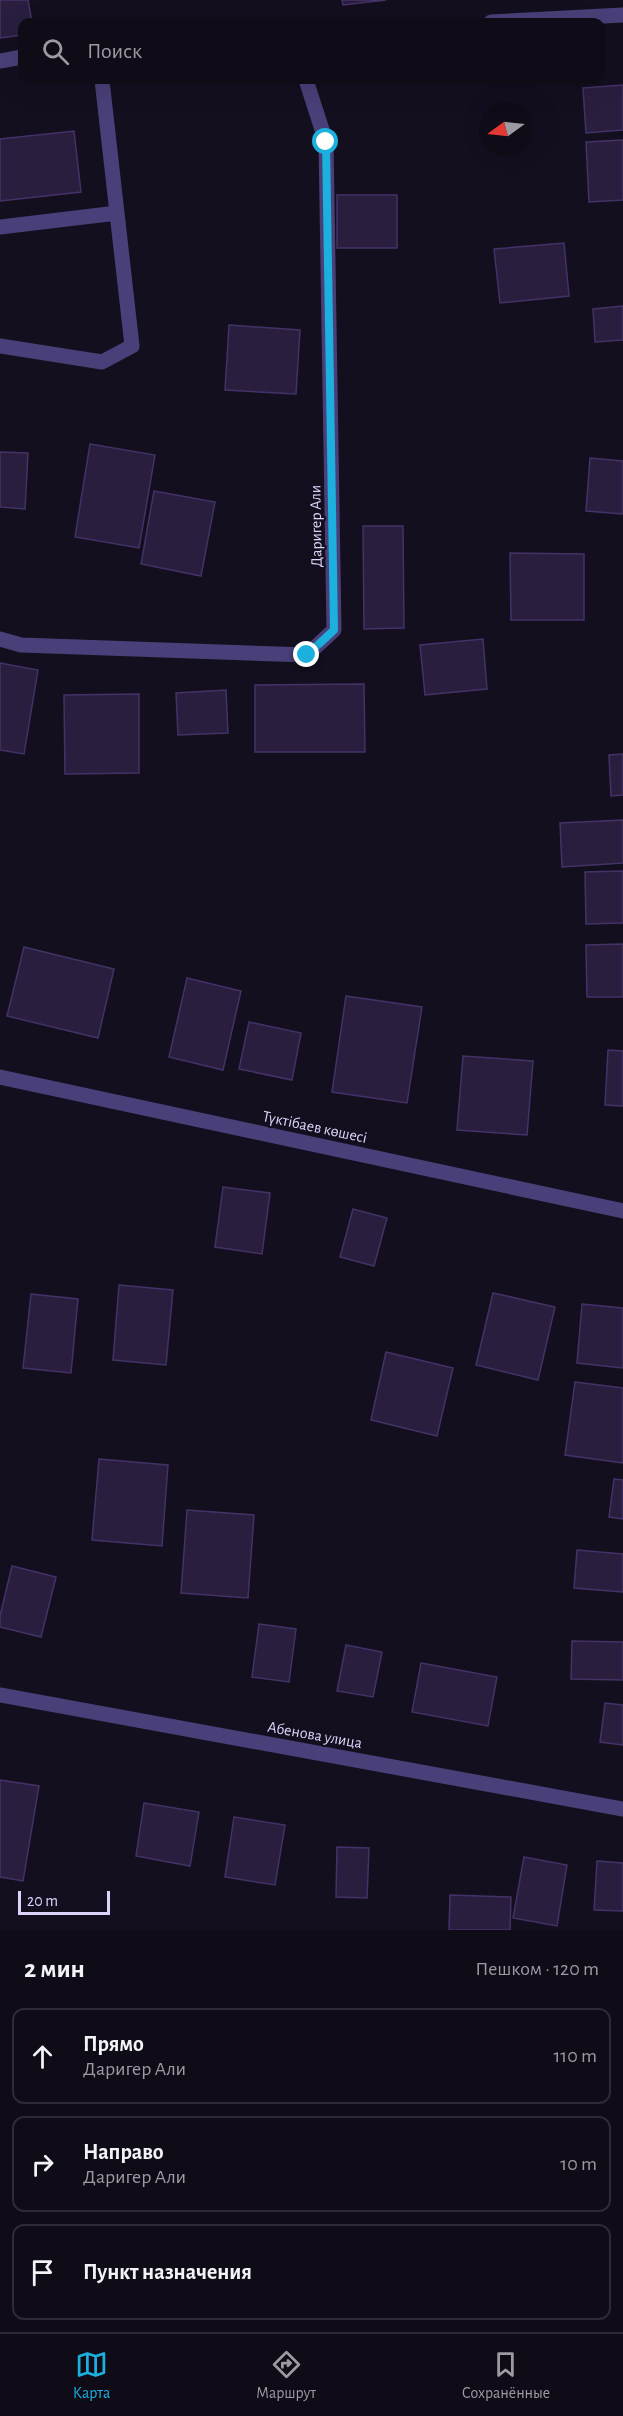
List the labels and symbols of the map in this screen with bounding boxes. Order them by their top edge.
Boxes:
north arrow [479,102,533,156]
route start [312,128,338,154]
street label: Даригер Али [307,485,325,567]
route end [293,641,319,667]
street label: Түктібаев көшесі [261,1108,369,1146]
street label: Абенова улица [266,1719,364,1752]
scale bar [18,1888,110,1916]

